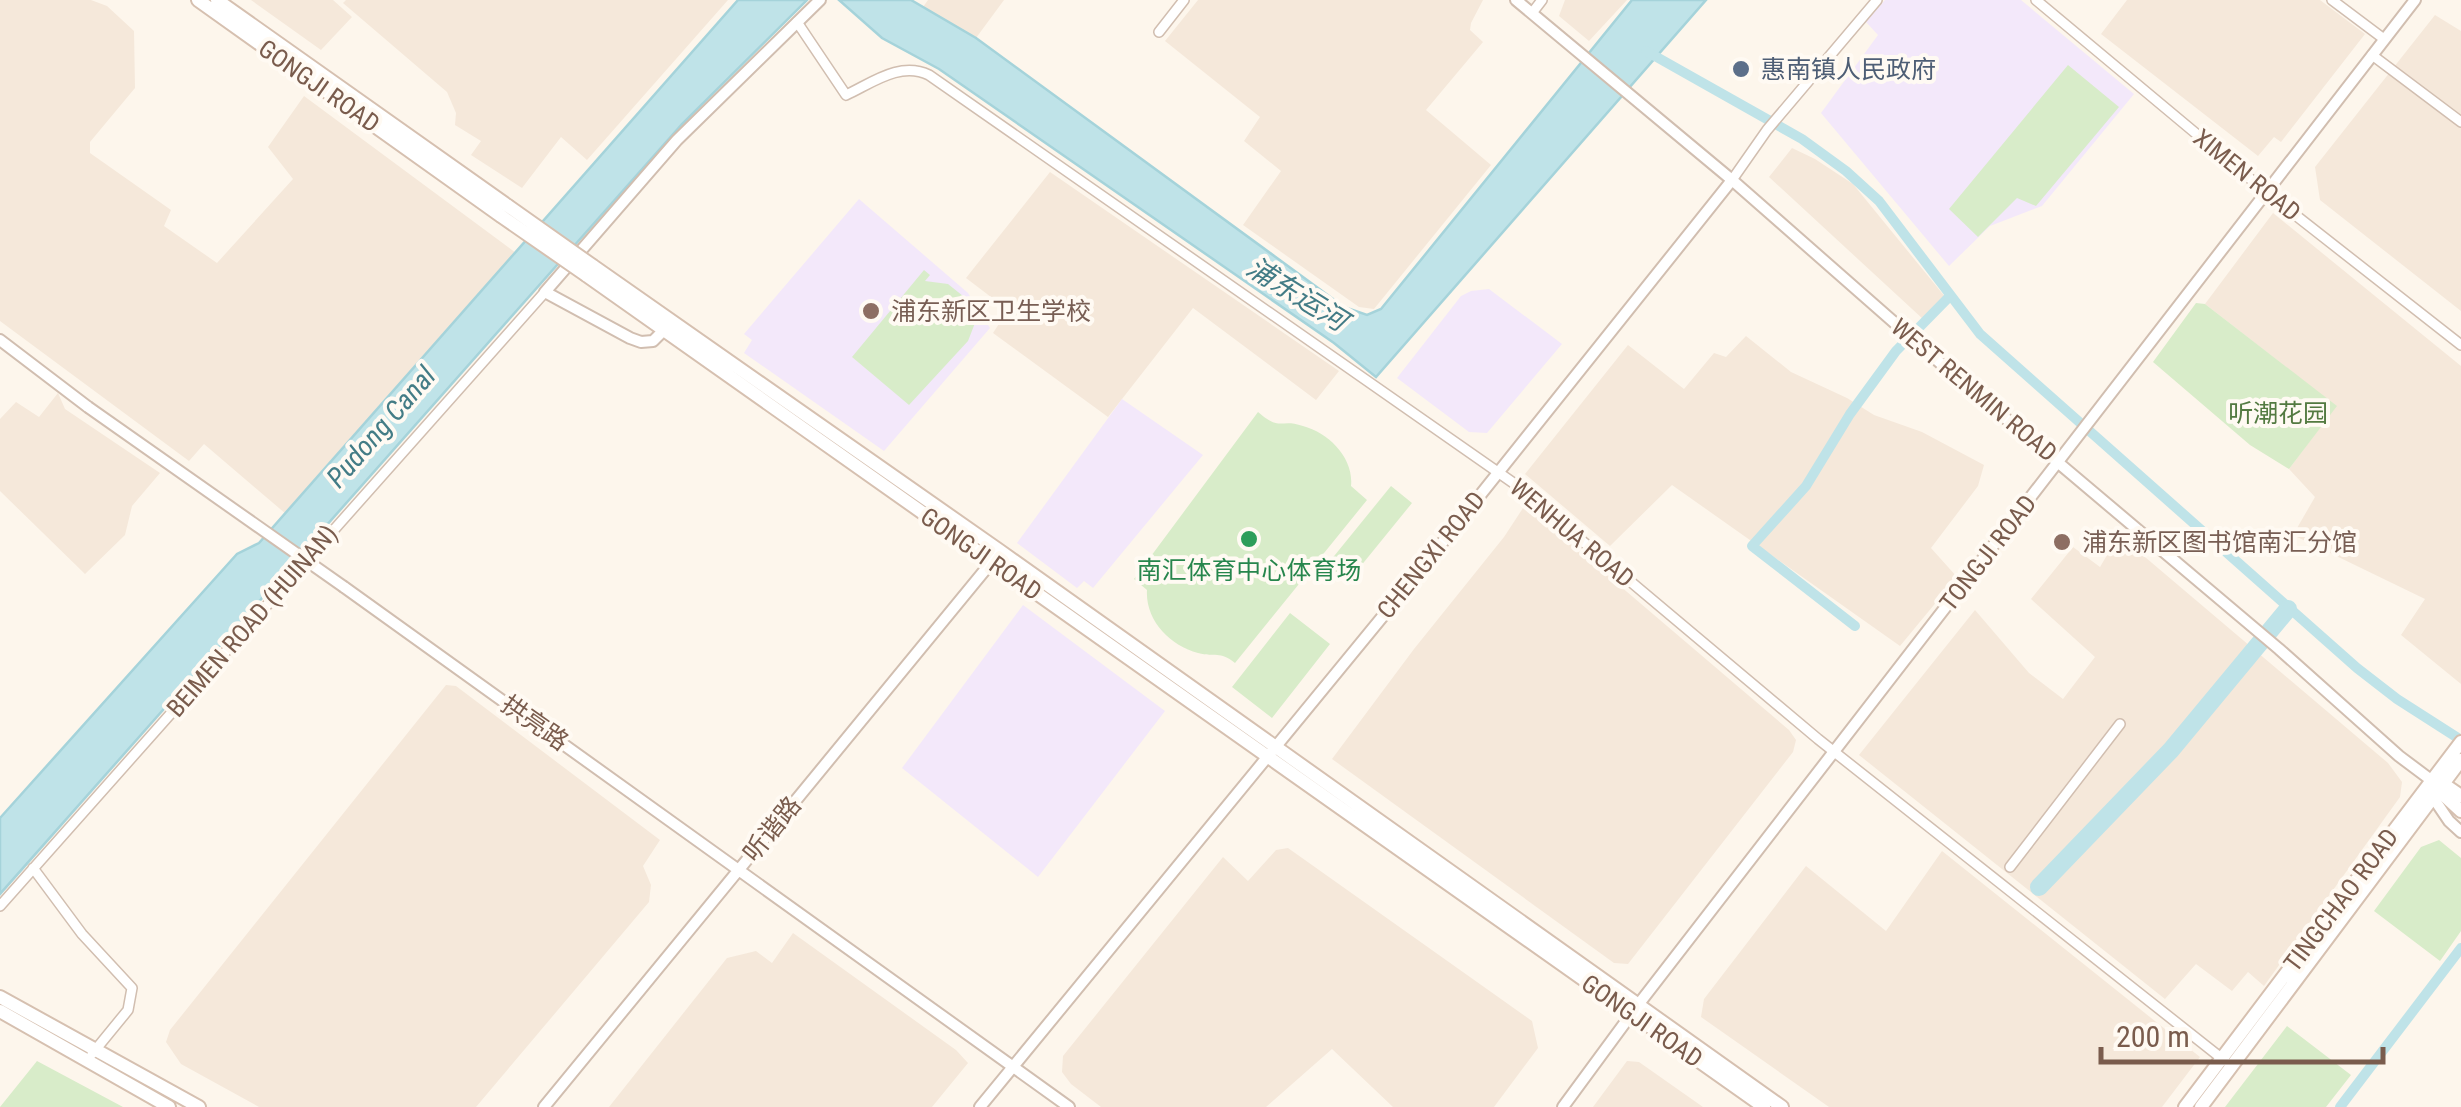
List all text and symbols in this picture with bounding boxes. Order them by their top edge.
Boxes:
street label: GONGJI ROAD [253,34,385,138]
place label: 惠南镇人民政府 [1761,55,1936,84]
marker: 惠南镇人民政府 [1730,58,1752,80]
street label: XIMEN ROAD [2188,123,2306,227]
water label: 浦东运河 [1241,250,1357,340]
place label: 浦东新区卫生学校 [891,297,1091,326]
marker: 浦东新区卫生学校 [860,300,882,322]
street label: WEST RENMIN ROAD [1885,312,2063,468]
water label: Pudong Canal [320,359,443,494]
park label: 听潮花园 [2228,399,2328,428]
street label: WENHUA ROAD [1504,473,1640,593]
street label: CHENGXI ROAD [1371,486,1491,624]
street label: TONGJI ROAD [1934,489,2042,617]
street label: GONGJI ROAD [915,502,1047,606]
street label: BEIMEN ROAD (HUINAN) [161,519,343,723]
marker: 南汇体育中心体育场 [1238,528,1260,550]
place label: 浦东新区图书馆南汇分馆 [2082,528,2357,557]
marker: 浦东新区图书馆南汇分馆 [2051,531,2073,553]
place label: 南汇体育中心体育场 [1136,556,1362,585]
street label: 拱亮路 [496,690,574,756]
street label: 听谐路 [737,791,807,867]
street label: TINGCHAO ROAD [2278,823,2404,977]
street label: GONGJI ROAD [1576,969,1708,1073]
scale bar [2101,1002,2384,1064]
text: 200 m [2116,1019,2190,1054]

